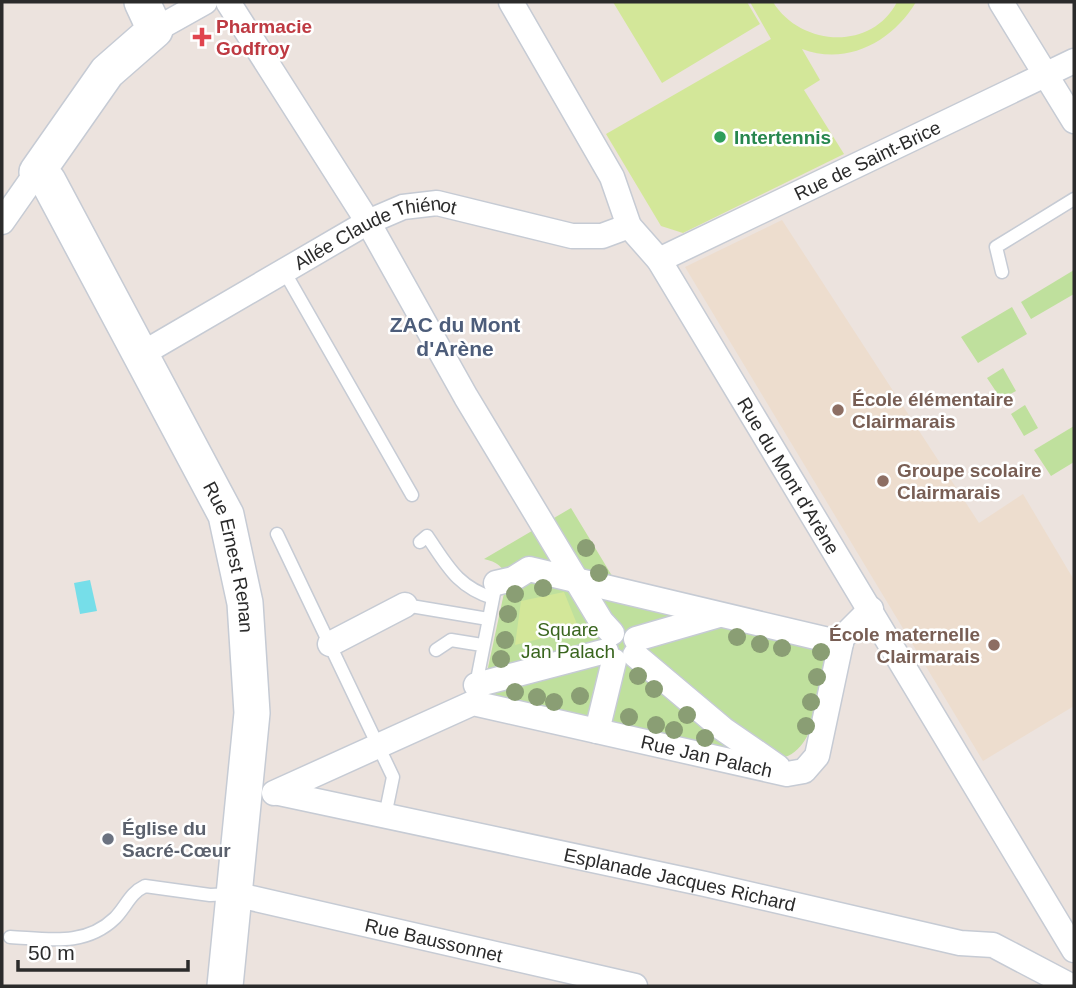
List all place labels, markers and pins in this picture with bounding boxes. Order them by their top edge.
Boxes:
place label: Pharmacie Godfroy [216,16,312,59]
marker: Pharmacie Godfroy [194,29,210,45]
place label: Intertennis [734,127,831,148]
marker: Intertennis [712,129,728,145]
place label: École élémentaire Clairmarais [852,389,1014,432]
marker: École élémentaire Clairmarais [830,402,846,418]
place label: Groupe scolaire Clairmarais [897,460,1042,503]
marker: Groupe scolaire Clairmarais [875,473,891,489]
place label: École maternelle Clairmarais [829,624,980,667]
marker: École maternelle Clairmarais [986,637,1002,653]
place label: Église du Sacré-Cœur [122,818,231,861]
marker: Église du Sacré-Cœur [100,831,116,847]

